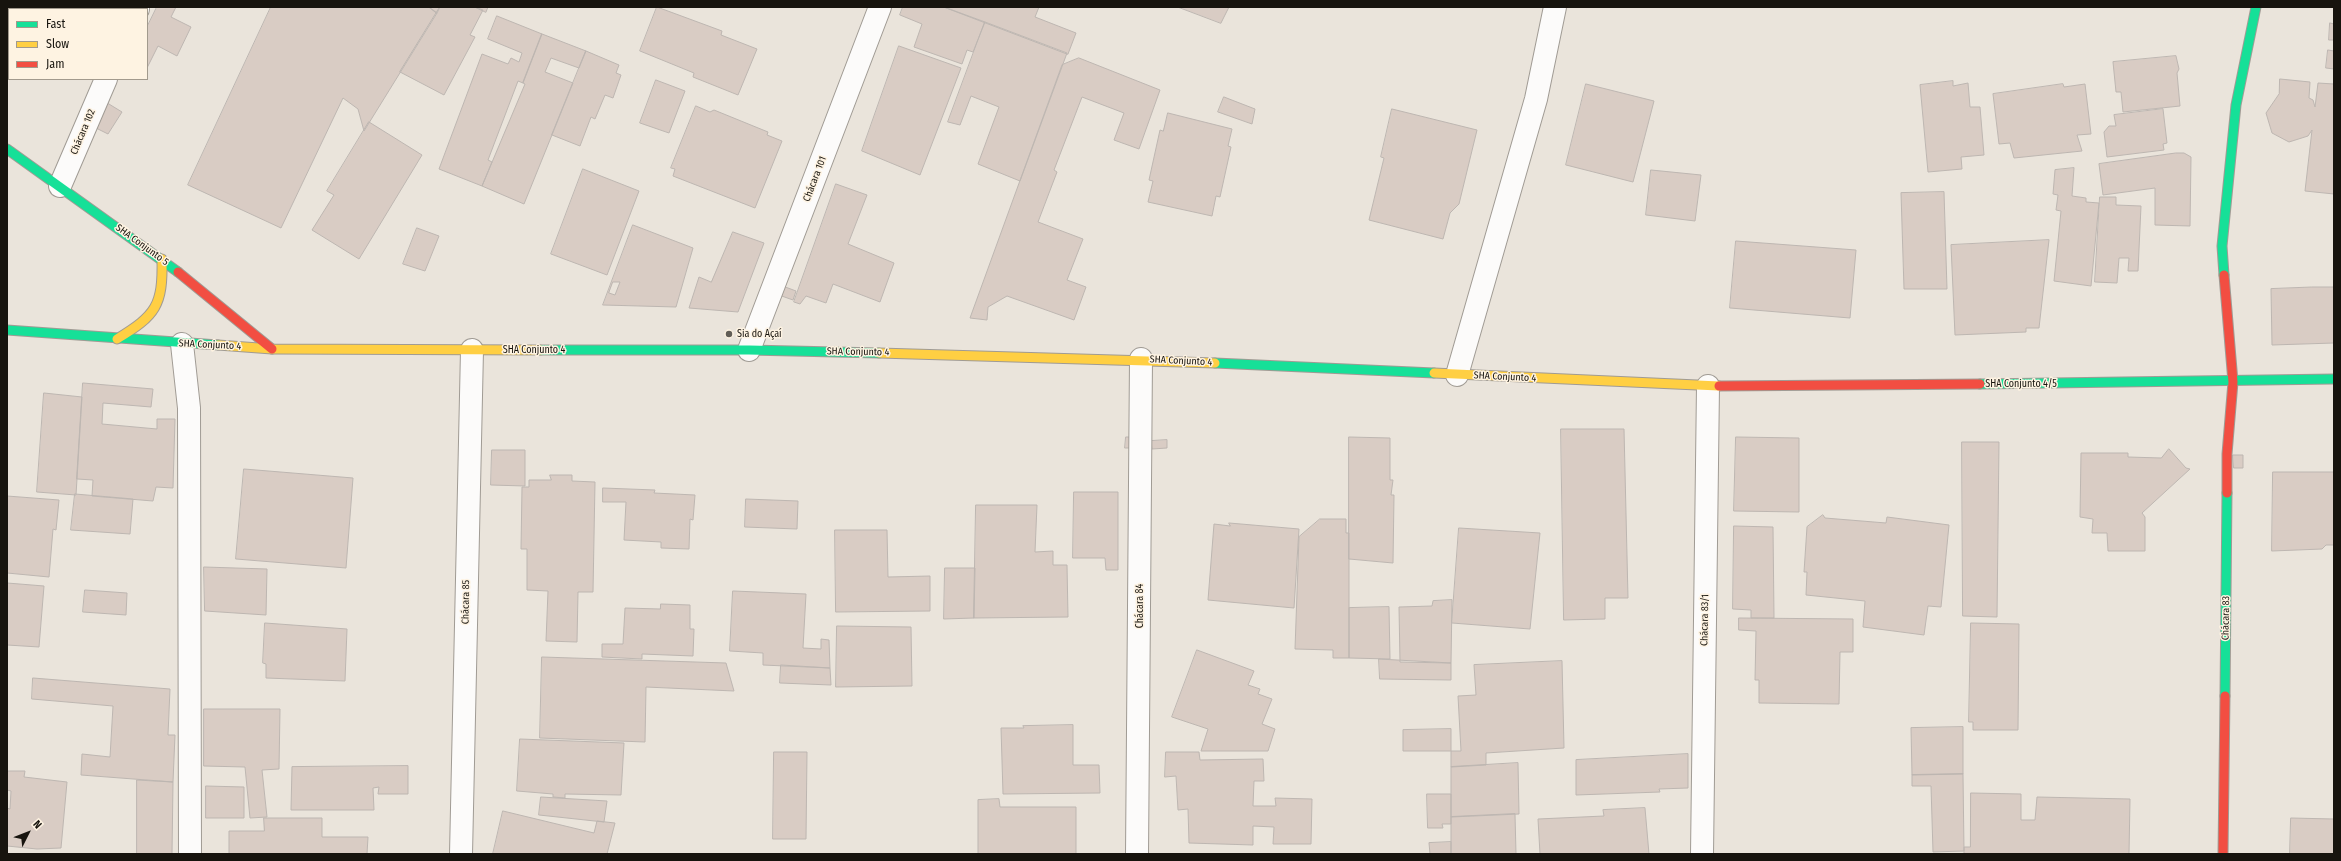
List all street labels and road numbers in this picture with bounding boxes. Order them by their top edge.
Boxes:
street label: Chácara 102 [68,108,98,156]
street label: Chácara 101 [801,155,829,203]
street label: SHA Conjunto 5 [113,222,171,268]
street label: SHA Conjunto 4 [178,337,242,353]
street label: SHA Conjunto 4 [503,344,565,356]
street label: SHA Conjunto 4 [827,345,889,359]
street label: SHA Conjunto 4 [1149,353,1213,369]
street label: SHA Conjunto 4 [1473,369,1537,385]
street label: SHA Conjunto 4/5 [1985,378,2057,390]
street label: Chácara 85 [460,580,472,624]
street label: Chácara 84 [1134,584,1146,628]
street label: Chácara 83/1 [1699,594,1711,646]
street label: Chácara 83 [2220,596,2232,640]

